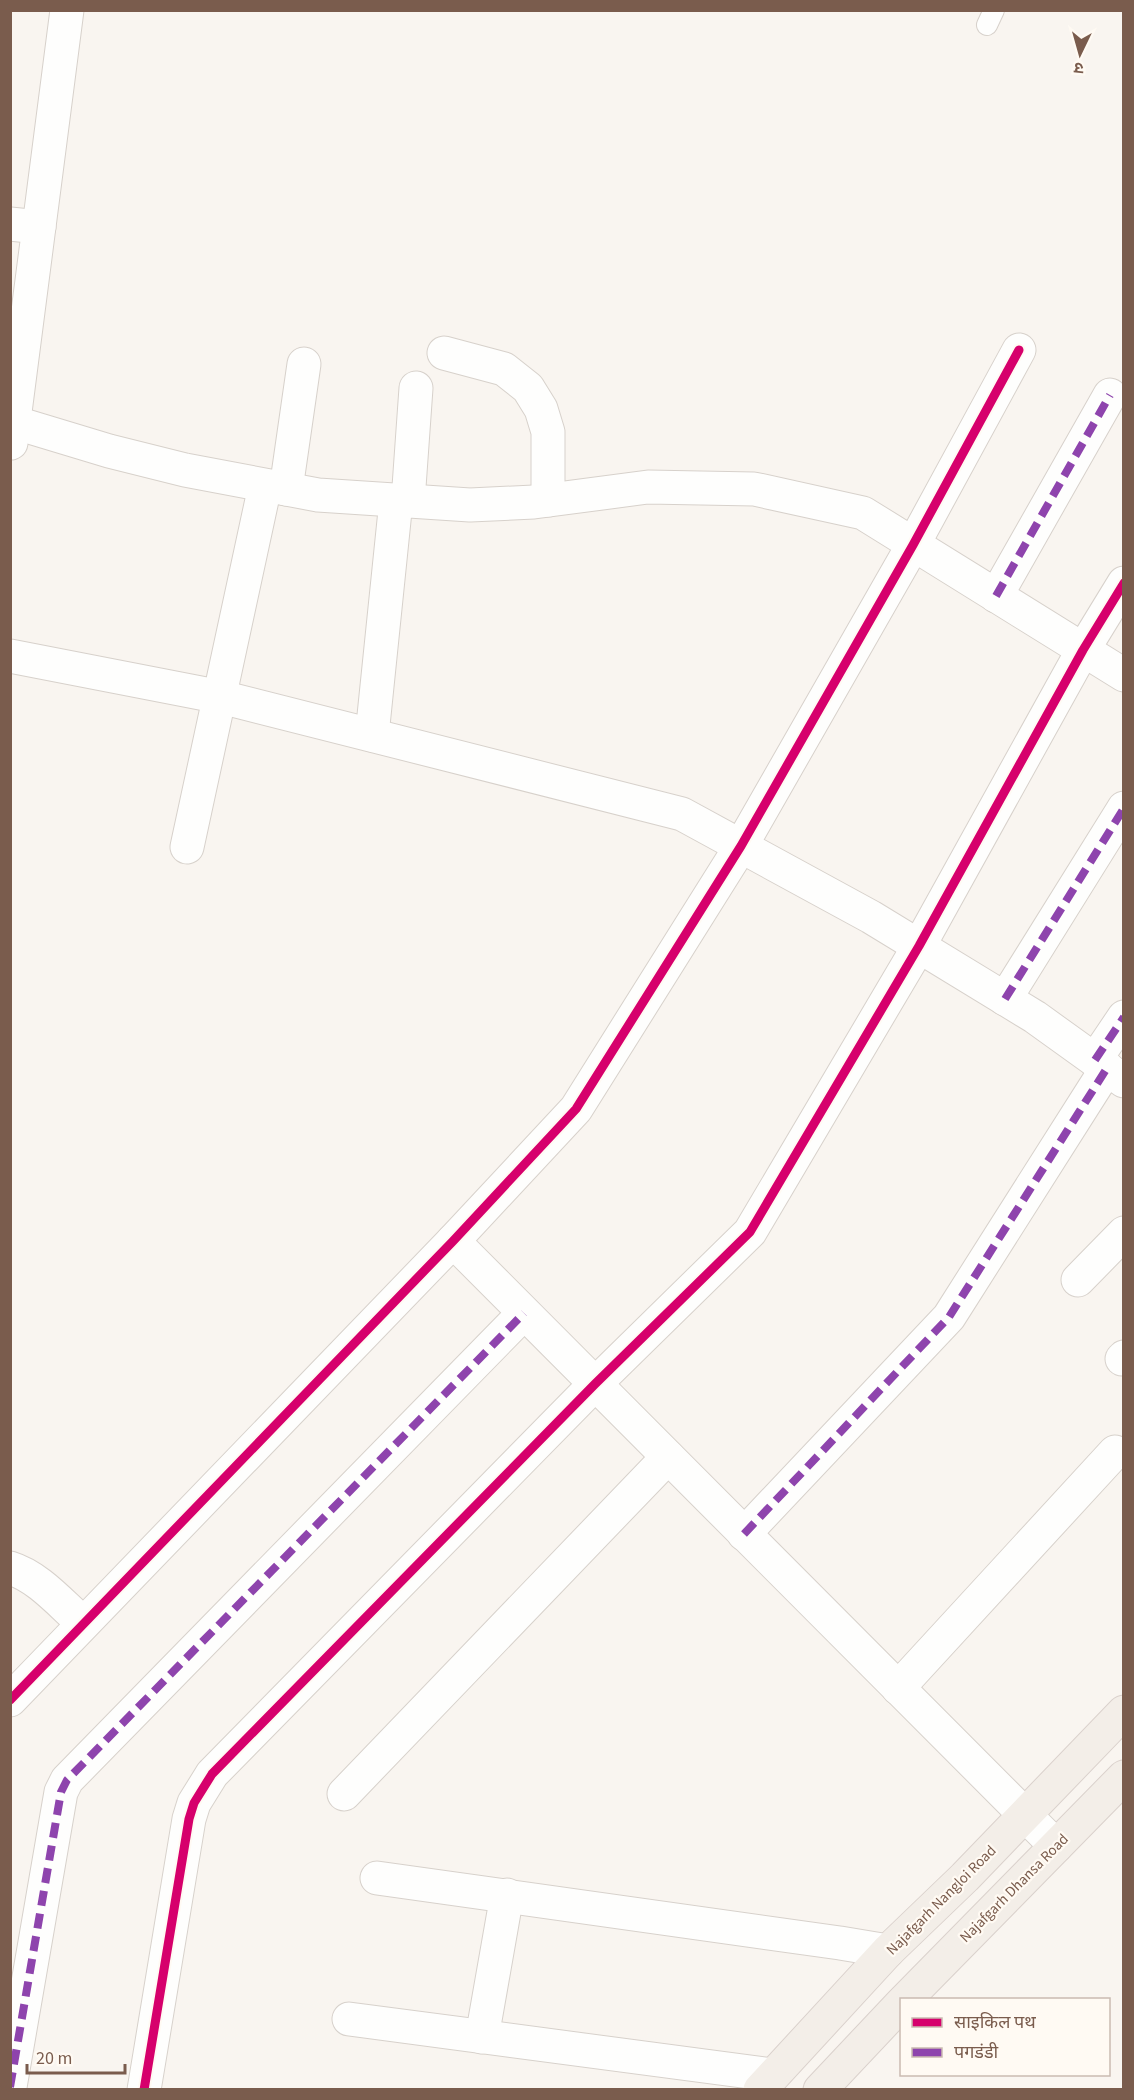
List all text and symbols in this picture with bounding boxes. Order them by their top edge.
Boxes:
north arrow [1050,24,1110,84]
text: उ [1073,57,1084,79]
street label: Najafgarh Dhansa Road [955,1829,1073,1947]
street label: Najafgarh Nangloi Road [882,1841,1001,1960]
legend [900,1998,1110,2076]
text: साइकिल पथ [954,2010,1036,2035]
scale bar [27,2037,124,2075]
text: पगडंडी [954,2040,999,2065]
text: 20 m [36,2046,72,2071]

